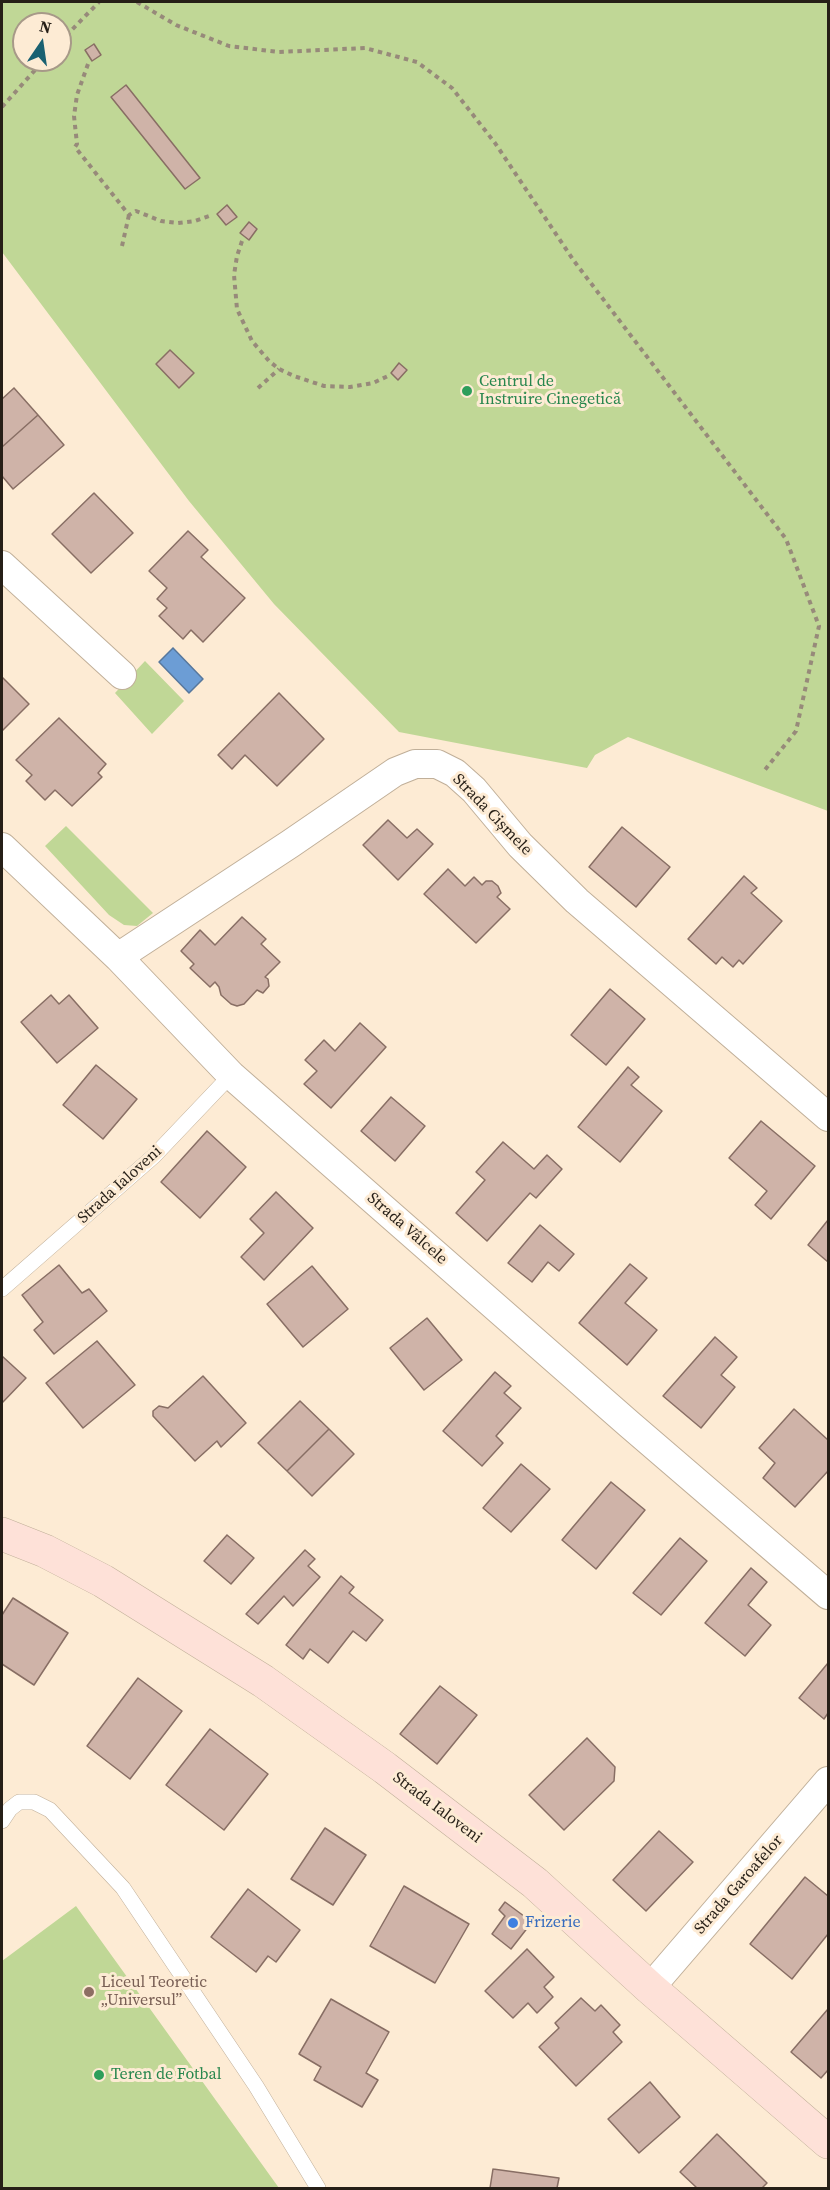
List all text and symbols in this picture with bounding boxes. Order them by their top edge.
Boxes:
north arrow [12,12,72,72]
text: N [37,14,54,38]
place label: Centrul de Instruire Cinegetică [479,372,621,410]
marker: Centrul de Instruire Cinegetică [460,384,474,398]
street label: Strada Cișmele [448,770,536,860]
street label: Strada Ialoveni [74,1142,166,1228]
street label: Strada Vâlcele [363,1189,451,1269]
street label: Strada Ialoveni [389,1768,485,1848]
street label: Strada Garoafelor [691,1832,787,1938]
place label: Frizerie [525,1913,581,1933]
marker: Frizerie [506,1916,520,1930]
place label: Liceul Teoretic „Universul” [101,1973,207,2011]
marker: Liceul Teoretic „Universul” [82,1985,96,1999]
place label: Teren de Fotbal [111,2065,221,2085]
marker: Teren de Fotbal [92,2068,106,2082]

